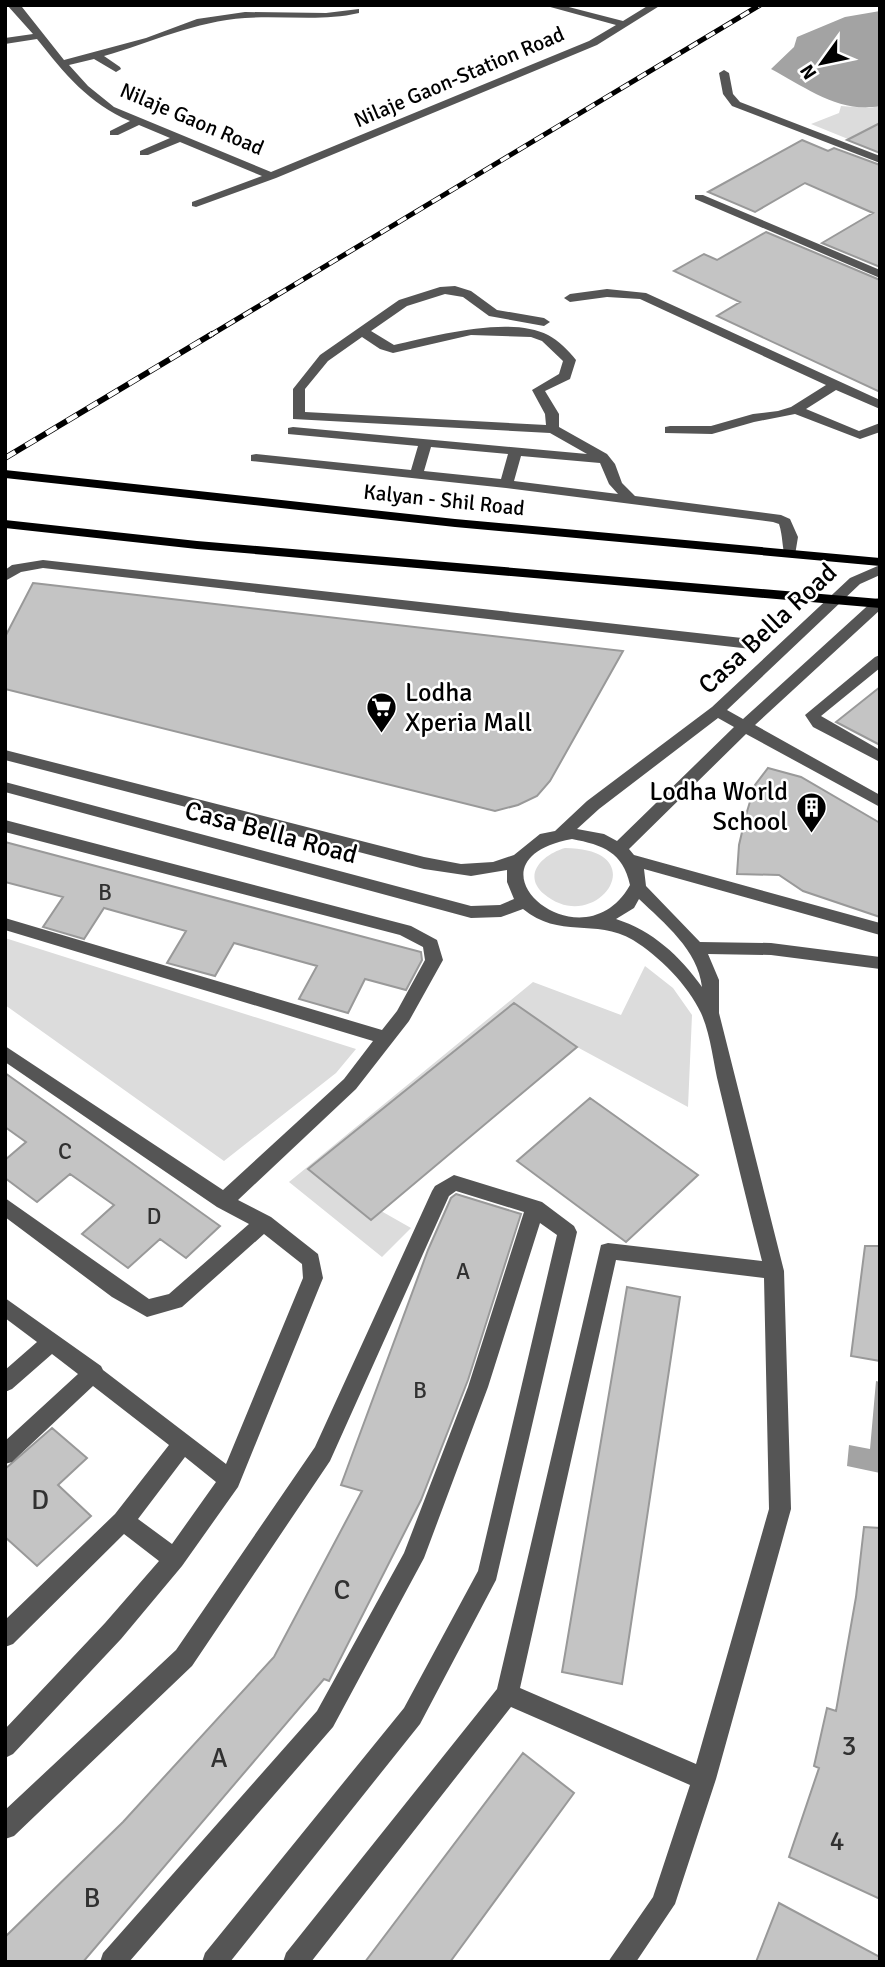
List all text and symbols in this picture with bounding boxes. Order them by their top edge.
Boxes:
street label: Nilaje Gaon-Station Road [350,21,568,133]
north arrow [787,28,857,98]
text: N [795,60,822,84]
street label: Nilaje Gaon Road [116,77,268,161]
street label: Kalyan - Shil Road [362,479,526,521]
street label: Casa Bella Road [692,557,844,701]
place label: Lodha Xperia Mall [405,677,532,739]
supermarket icon: Lodha Xperia Mall [365,691,399,735]
place label: Lodha World School [649,776,788,838]
building icon: Lodha World School [794,790,828,834]
street label: Casa Bella Road [181,795,361,871]
house number: B [98,878,112,907]
house number: C [58,1137,72,1166]
house number: D [147,1202,161,1231]
house number: A [456,1257,470,1286]
house number: B [413,1376,427,1405]
house number: D [31,1483,49,1517]
house number: C [334,1573,350,1607]
house number: 3 [841,1729,857,1763]
house number: A [210,1741,228,1775]
house number: 4 [829,1824,845,1858]
house number: B [84,1881,100,1915]

